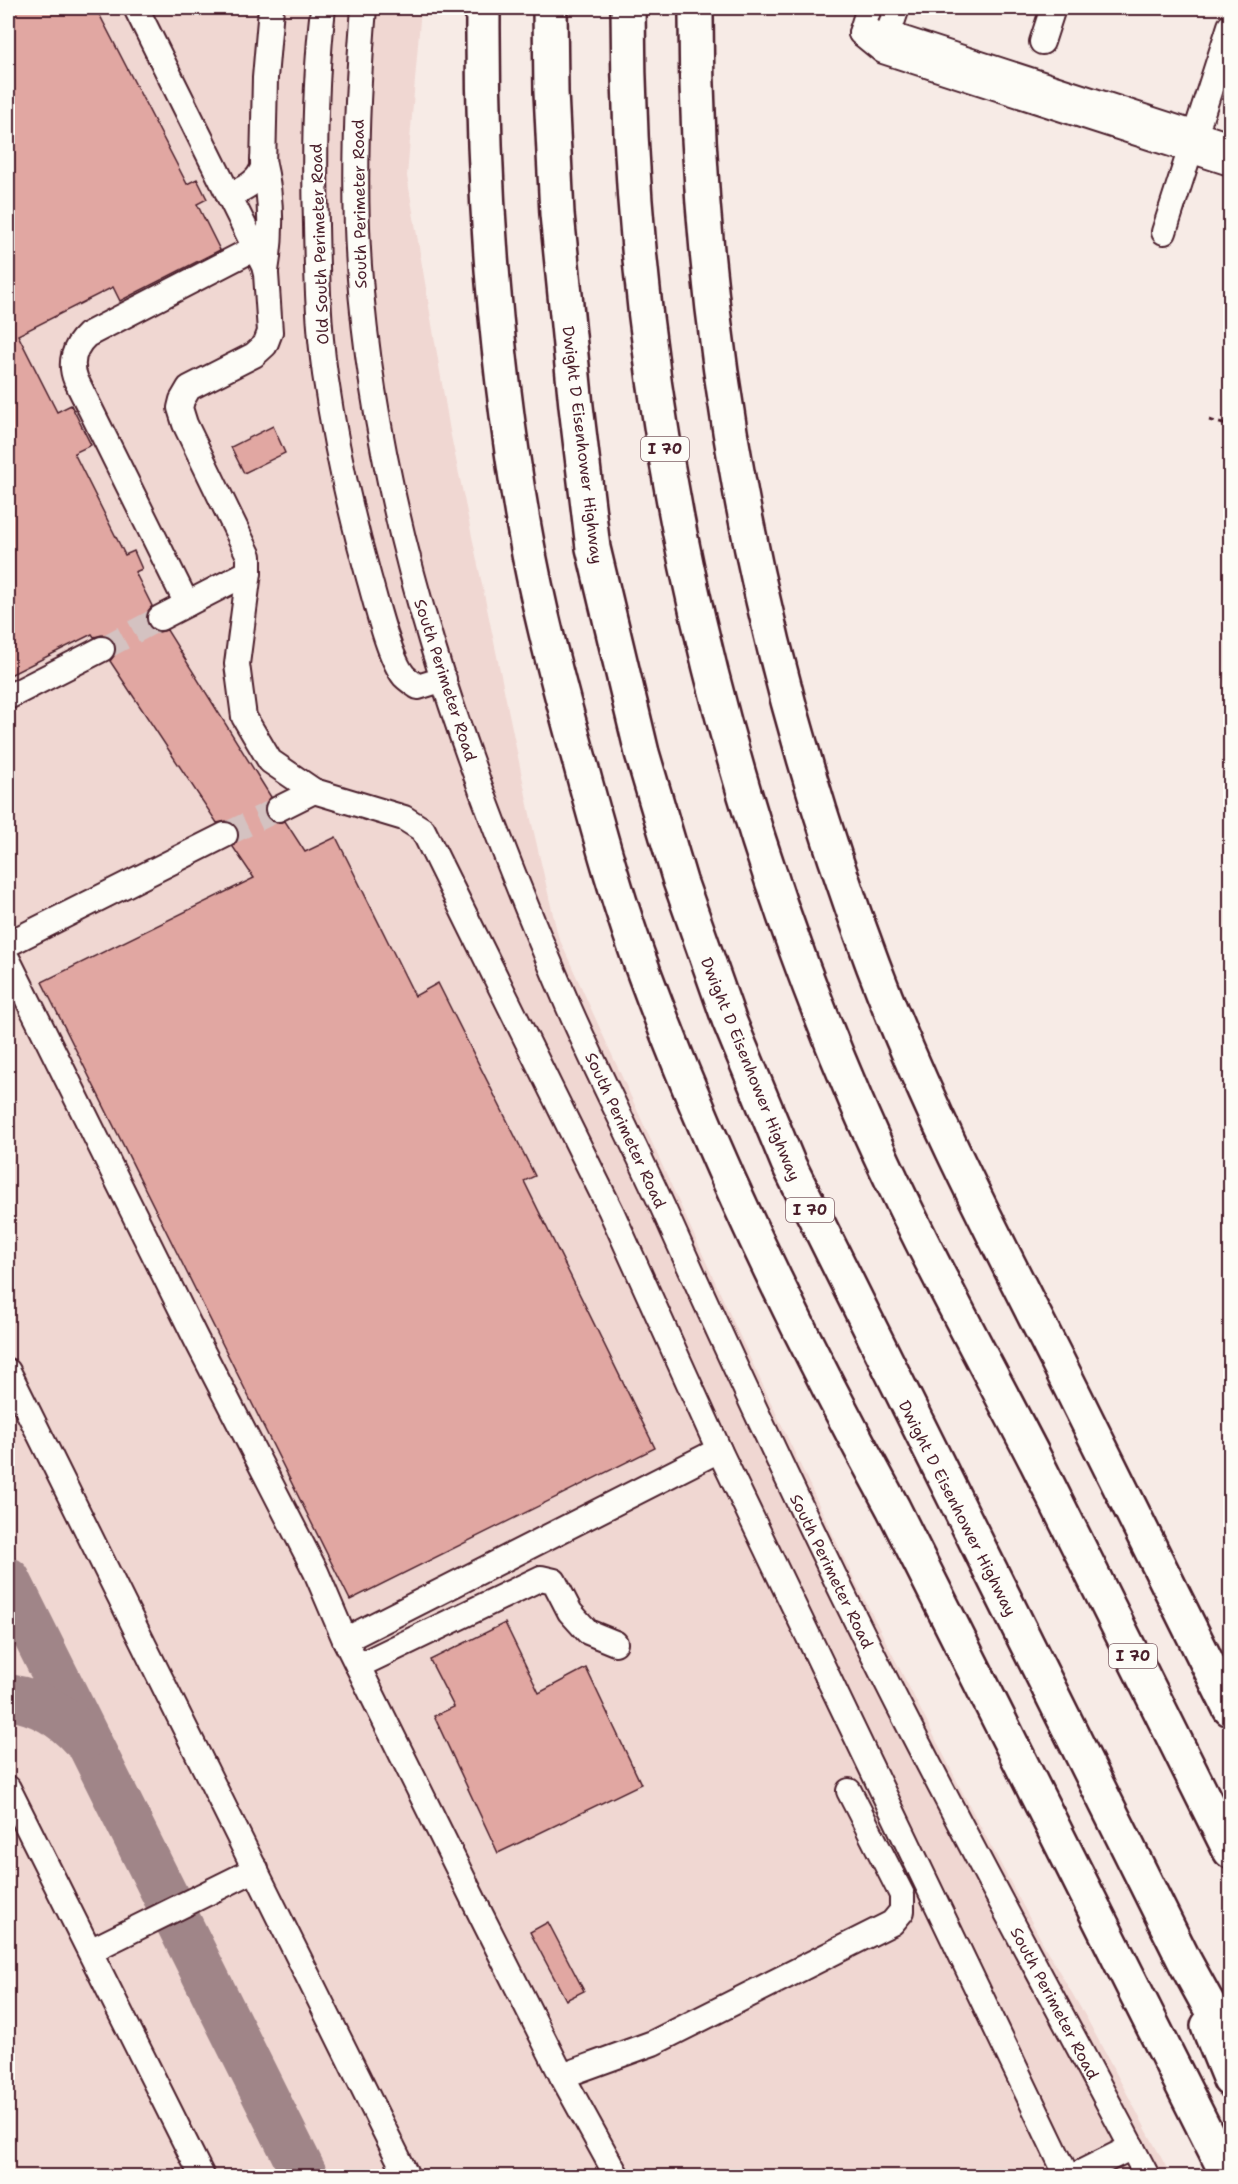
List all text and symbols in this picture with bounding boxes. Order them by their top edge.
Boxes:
street label: South Perimeter Road [348,119,371,289]
street label: Old South Perimeter Road [305,143,334,345]
street label: Dwight D Eisenhower Highway [557,325,608,565]
road number: I 70 [641,437,689,461]
street label: South Perimeter Road [409,596,482,764]
street label: Dwight D Eisenhower Highway [696,954,805,1184]
street label: South Perimeter Road [580,1049,671,1211]
road number: I 70 [786,1198,834,1222]
street label: Dwight D Eisenhower Highway [894,1397,1021,1620]
street label: South Perimeter Road [785,1490,878,1652]
road number: I 70 [1109,1644,1157,1668]
street label: South Perimeter Road [1006,1923,1104,2083]

